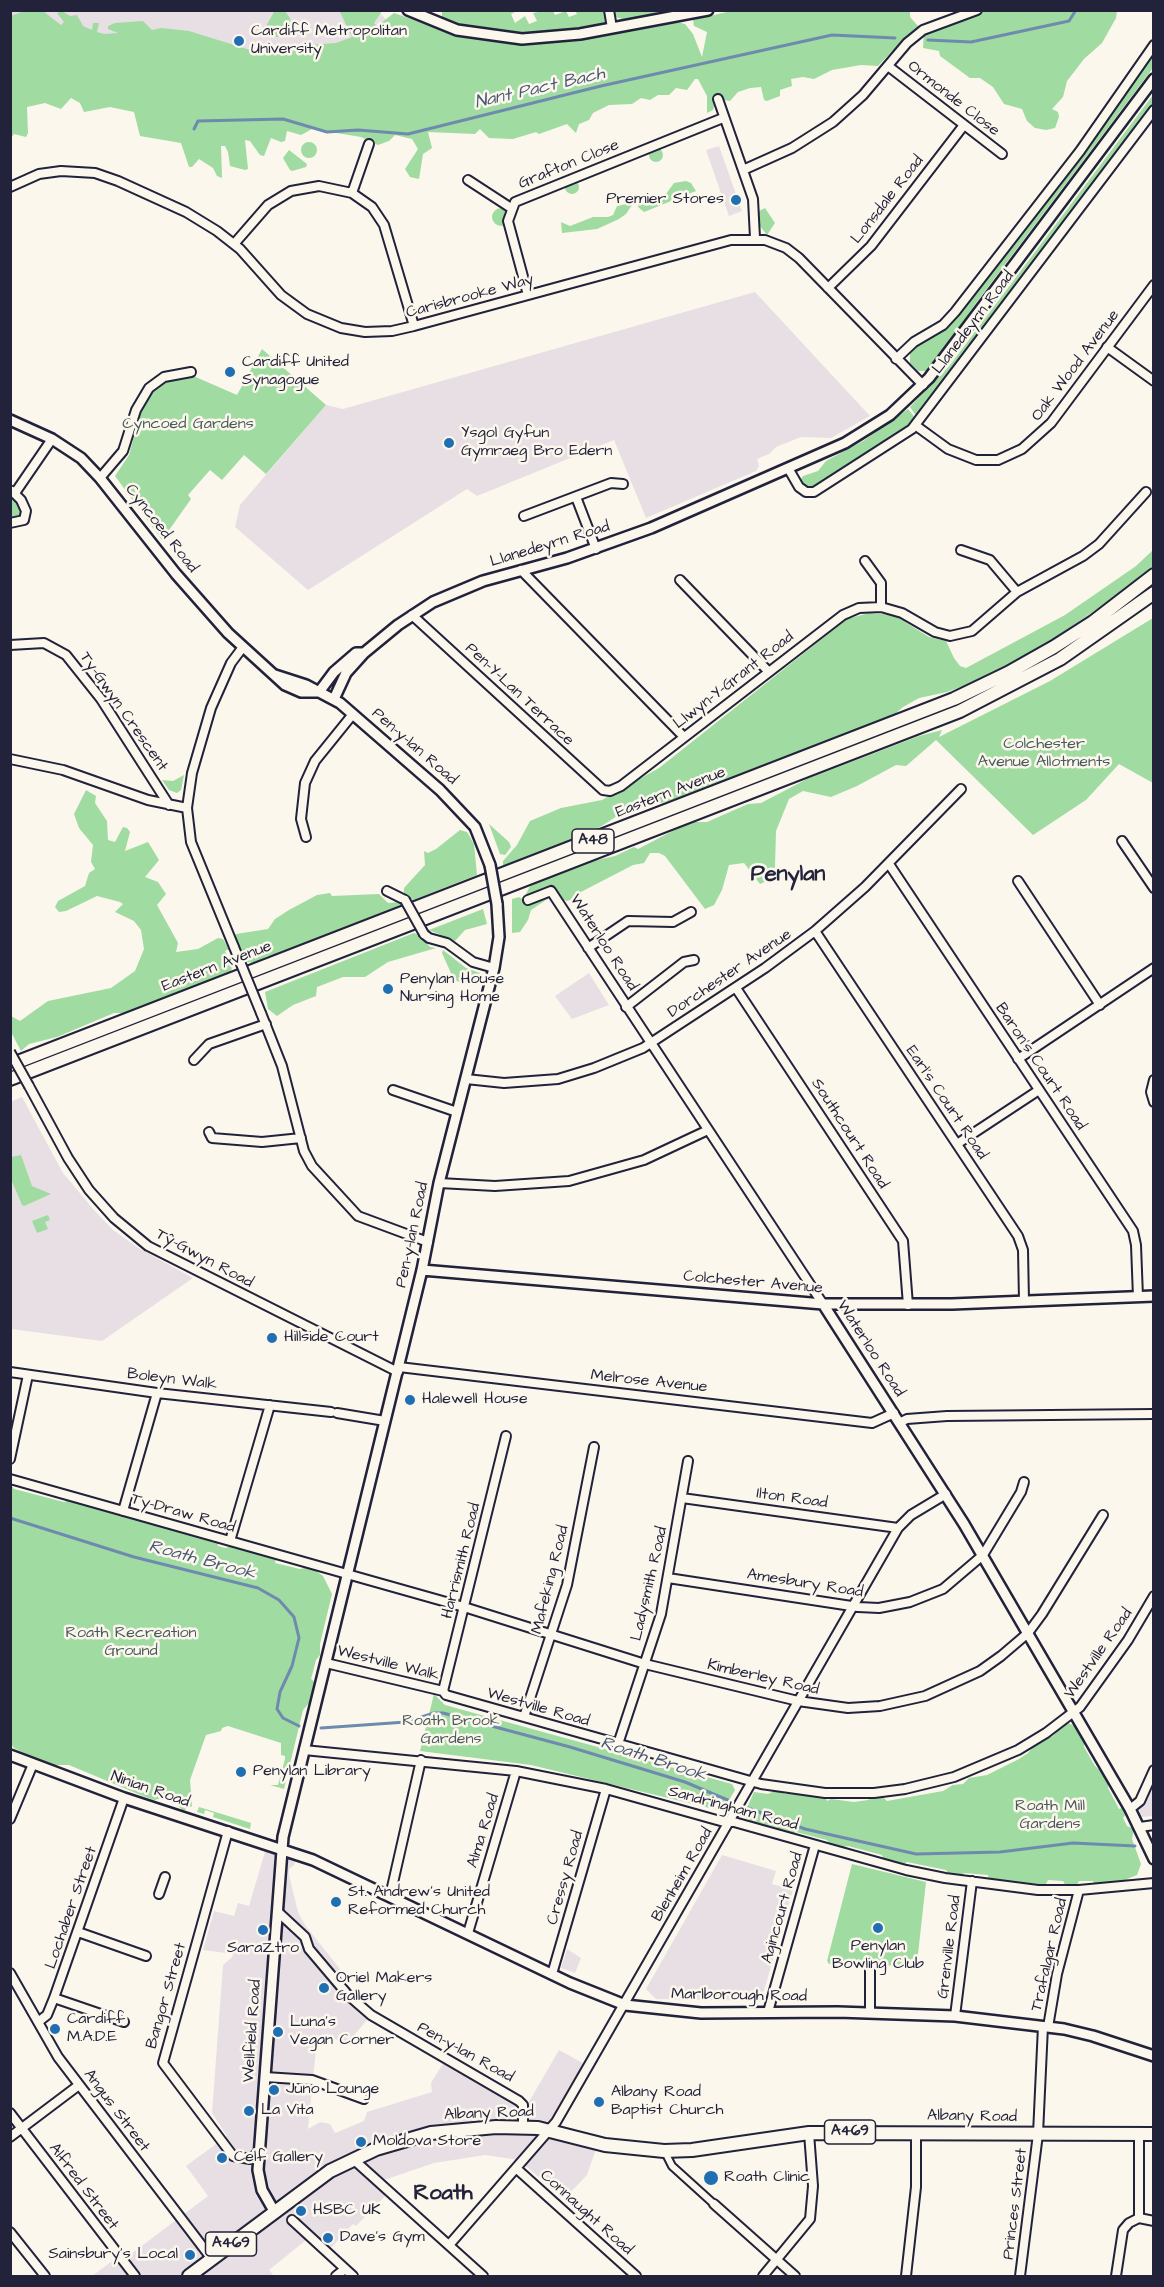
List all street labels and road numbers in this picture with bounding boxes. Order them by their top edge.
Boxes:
street label: Ormonde Close [903,57,1003,141]
street label: Grafton Close [516,136,622,194]
street label: Lonsdale Road [848,152,928,248]
street label: Llanedeyrn Road [929,268,1019,378]
street label: Carisbrooke Way [404,271,536,323]
street label: Oak Wood Avenue [1028,306,1124,426]
street label: Cyncoed Road [120,481,202,577]
street label: Llanedeyrn Road [488,518,612,572]
street label: Llwyn-Y-Grant Road [670,628,798,734]
street label: Pen-Y-Lan Terrace [460,639,578,751]
street label: Ty-Gwyn Crescent [75,649,171,775]
street label: Pen-y-lan Road [367,705,461,789]
street label: Eastern Avenue [613,763,729,823]
road number: A48 [572,829,614,853]
street label: Waterloo Road [565,891,641,995]
street label: Dorchester Avenue [664,925,796,1023]
street label: Eastern Avenue [159,937,275,997]
street label: Baron's Court Road [990,1000,1090,1134]
street label: Earl's Court Road [901,1043,991,1163]
street label: Southcourt Road [806,1075,892,1193]
street label: Pen-y-lan Road [392,1180,434,1290]
street label: Tŷ-Gwyn Road [152,1225,256,1293]
street label: Colchester Avenue [682,1267,824,1299]
street label: Waterloo Road [832,1297,908,1401]
street label: Boleyn Walk [126,1365,218,1395]
street label: Melrose Avenue [590,1366,708,1398]
street label: Ilton Road [755,1485,829,1513]
street label: Ty-Draw Road [129,1490,237,1538]
street label: Harrismith Road [438,1501,486,1621]
street label: Mafeking Road [528,1524,574,1636]
street label: Ladysmith Road [628,1525,672,1643]
street label: Amesbury Road [746,1565,864,1603]
street label: Westville Road [1061,1605,1137,1703]
street label: Westville Walk [335,1642,441,1686]
street label: Kimberley Road [705,1656,821,1700]
street label: Westville Road [485,1684,591,1732]
street label: Ninian Road [108,1768,192,1812]
street label: Sandringham Road [666,1782,800,1836]
street label: Alma Road [464,1792,504,1870]
street label: Blenheim Road [648,1825,718,1925]
street label: Cressy Road [543,1829,589,1927]
street label: Lochaber Street [42,1844,102,1972]
street label: Agincourt Road [758,1850,808,1966]
street label: Grenville Road [934,1894,966,2000]
street label: Trafalgar Road [1028,1897,1072,2013]
street label: Bangor Street [143,1941,191,2051]
street label: Wellfield Road [240,1979,266,2083]
street label: Marlborough Road [671,1985,807,2007]
street label: Pen-y-lan Road [413,2019,517,2087]
street label: Angus Street [79,2066,153,2156]
street label: Albany Road [444,2103,534,2125]
street label: Albany Road [927,2107,1017,2127]
road number: A469 [824,2120,876,2144]
street label: Alfred Street [44,2140,122,2234]
street label: Princes Street [1000,2147,1032,2261]
street label: Connaught Road [536,2166,636,2260]
road number: A469 [206,2232,256,2256]

